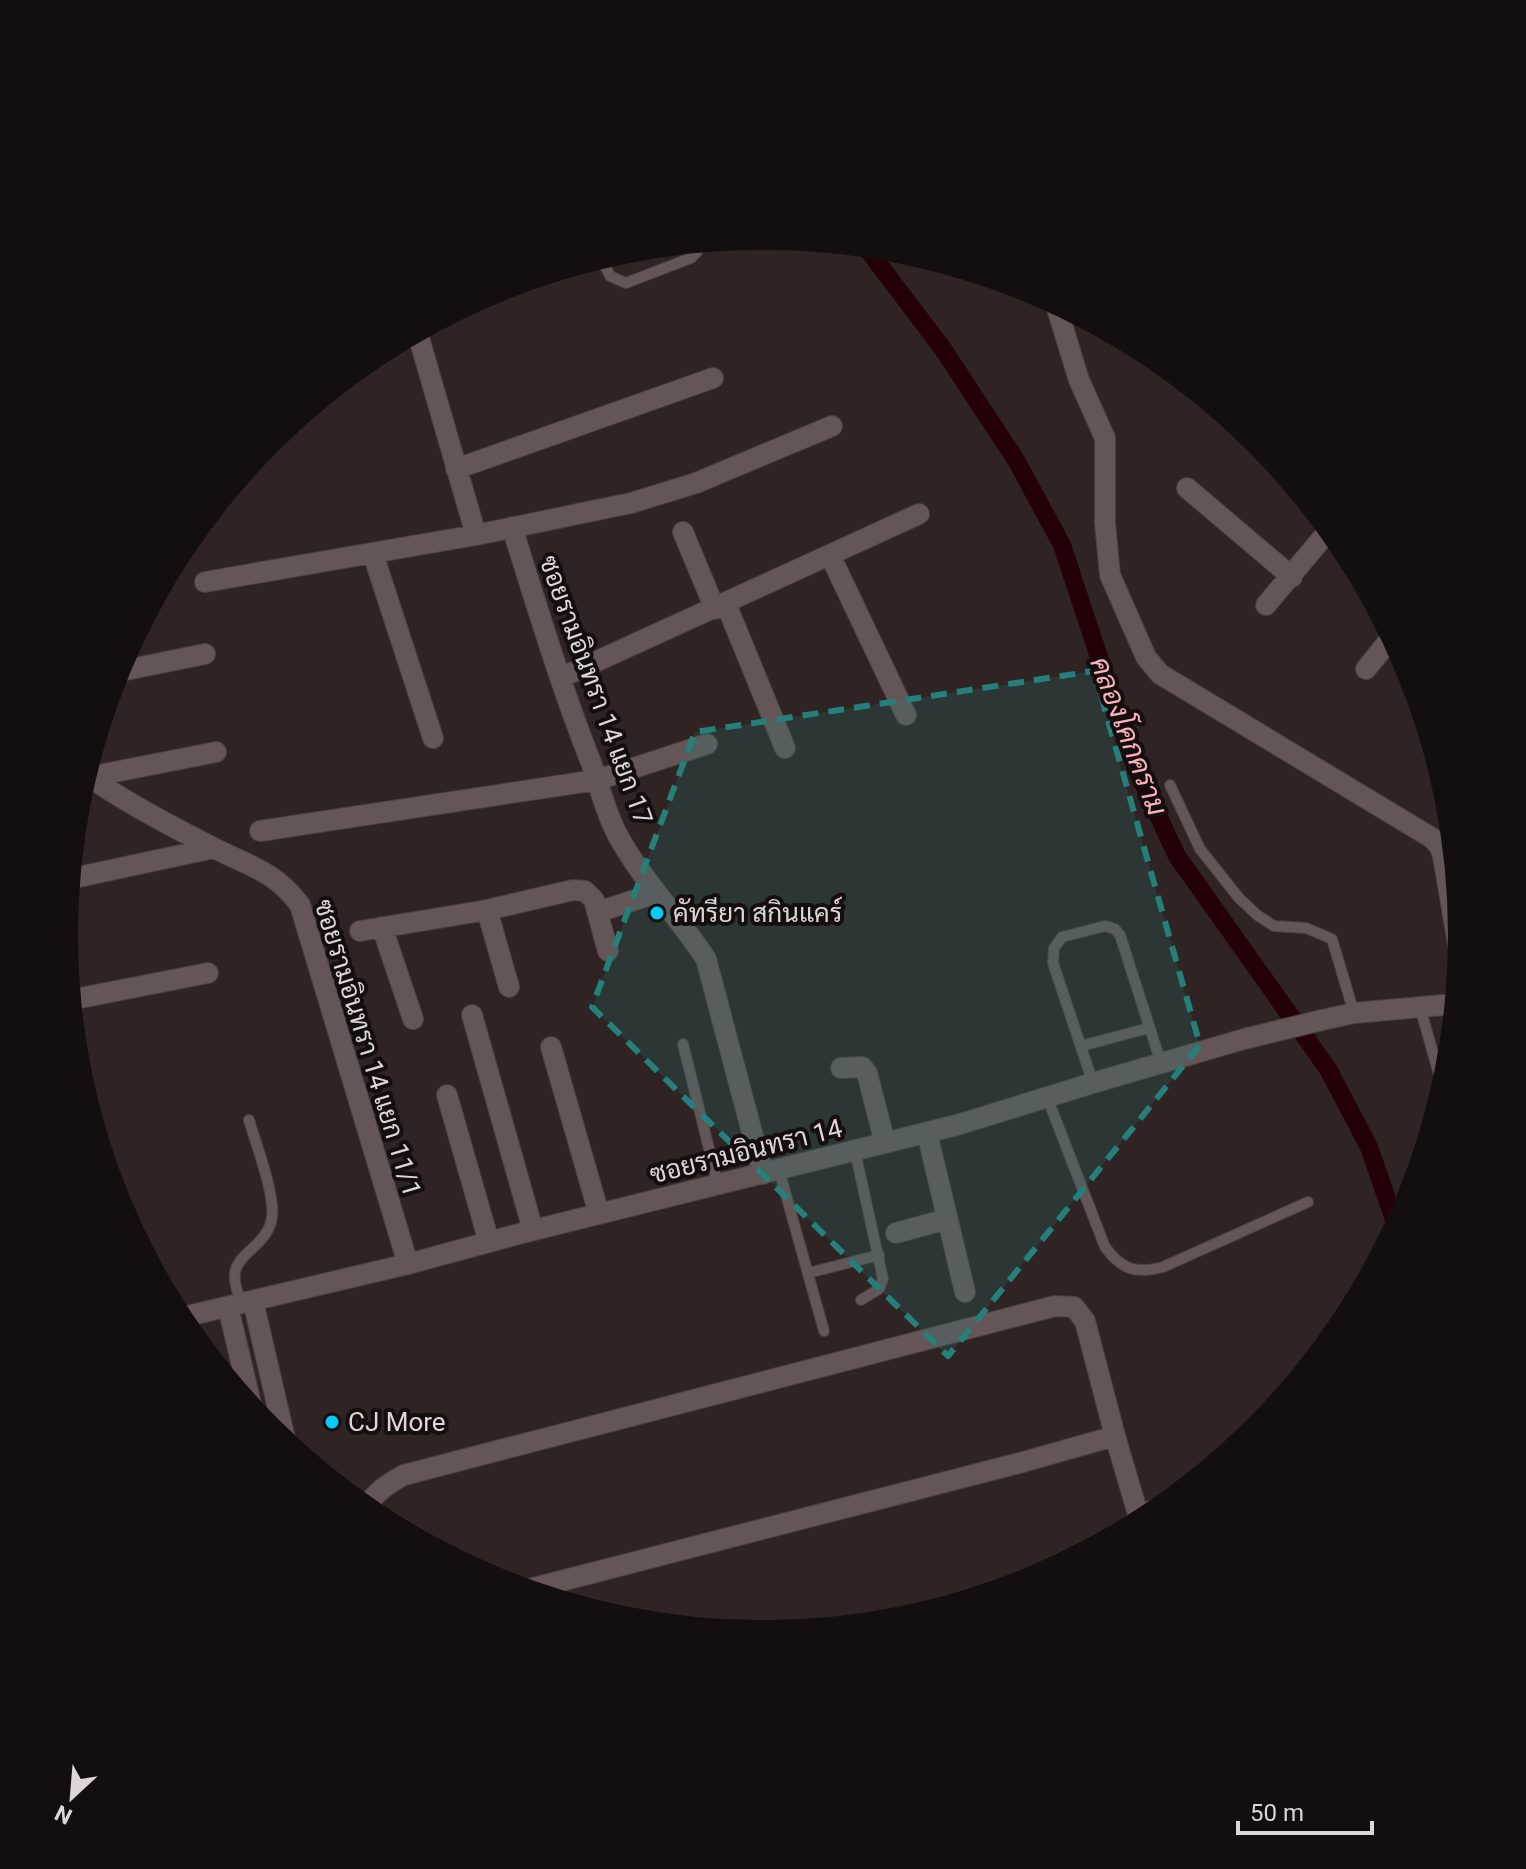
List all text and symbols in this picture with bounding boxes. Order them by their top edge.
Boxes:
street label: ซอยรามอินทรา 14 แยก 17 [533,551,659,829]
water label: คลองโคกคราม [1083,651,1177,820]
street label: ซอยรามอินทรา 14 แยก 11/1 [308,896,428,1200]
place label: คัทรียา สกินแคร์ [673,896,842,928]
marker: คัทรียา สกินแคร์ [648,904,666,922]
street label: ซอยรามอินทรา 14 [647,1113,846,1189]
place label: CJ More [348,1407,446,1437]
marker: CJ More [323,1413,341,1431]
north arrow [32,1757,112,1837]
scale bar [1238,1785,1372,1835]
text: 50 m [1250,1799,1304,1827]
text: N [51,1800,76,1829]

